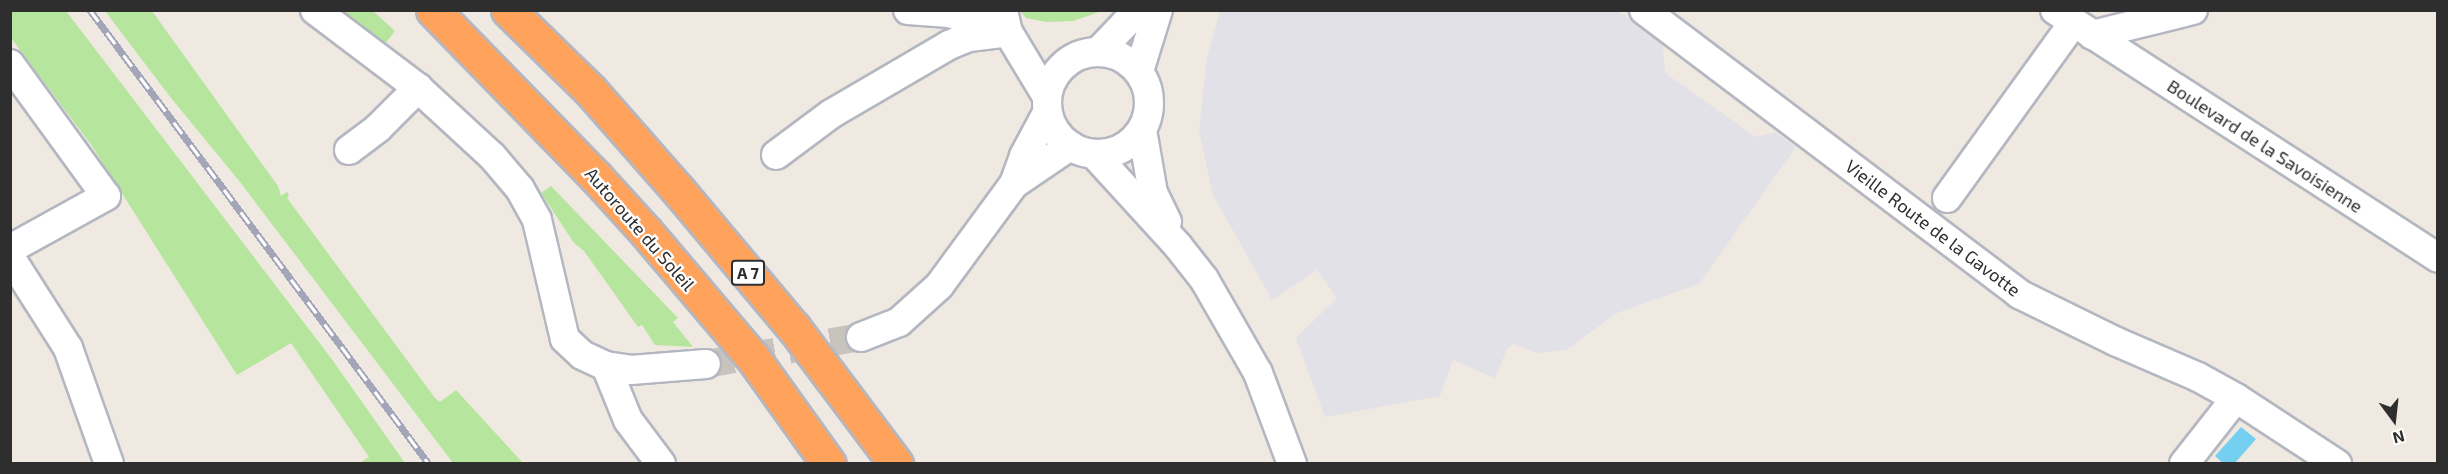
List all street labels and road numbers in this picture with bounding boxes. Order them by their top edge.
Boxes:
street label: Boulevard de la Savoisienne [2163,75,2367,217]
street label: Vieille Route de la Gavotte [1841,155,2025,301]
street label: Autoroute du Soleil [581,163,699,295]
road number: A 7 [730,260,766,286]

